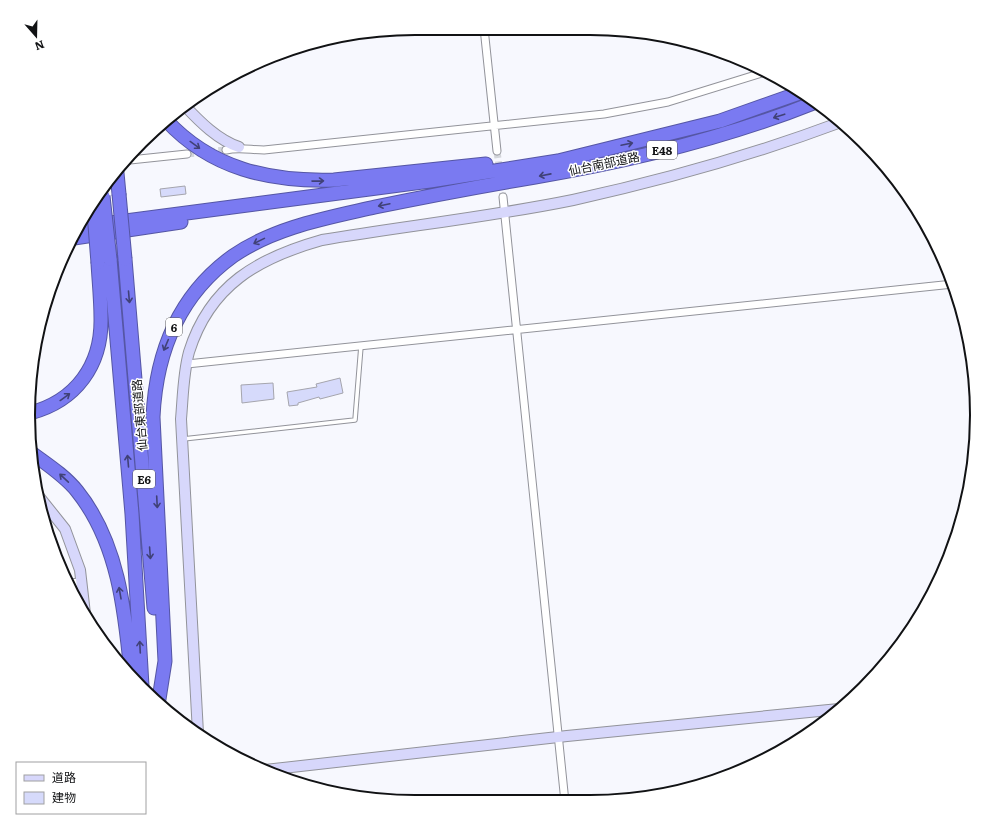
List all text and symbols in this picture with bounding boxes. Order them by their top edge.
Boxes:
north arrow [16,16,56,56]
text: N [33,37,47,55]
one-way arrow [773,113,786,120]
one-way arrow [620,140,633,148]
one-way arrow [190,141,201,149]
road number: E48 [647,141,677,159]
street label: 仙台南部道路 [567,147,641,179]
one-way arrow [539,172,552,180]
one-way arrow [311,177,324,184]
one-way arrow [378,202,391,210]
one-way arrow [254,238,266,245]
one-way arrow [125,291,133,304]
road number: 6 [166,318,182,336]
one-way arrow [161,339,169,351]
street label: 仙台東部道路 [127,378,151,452]
one-way arrow [60,393,71,401]
one-way arrow [124,455,131,468]
road number: E6 [133,470,155,488]
one-way arrow [59,473,69,483]
one-way arrow [154,495,161,508]
one-way arrow [146,546,153,559]
one-way arrow [116,587,124,600]
one-way arrow [136,641,143,654]
legend [16,762,146,814]
text: 道路 [52,768,76,786]
text: 建物 [52,788,76,806]

